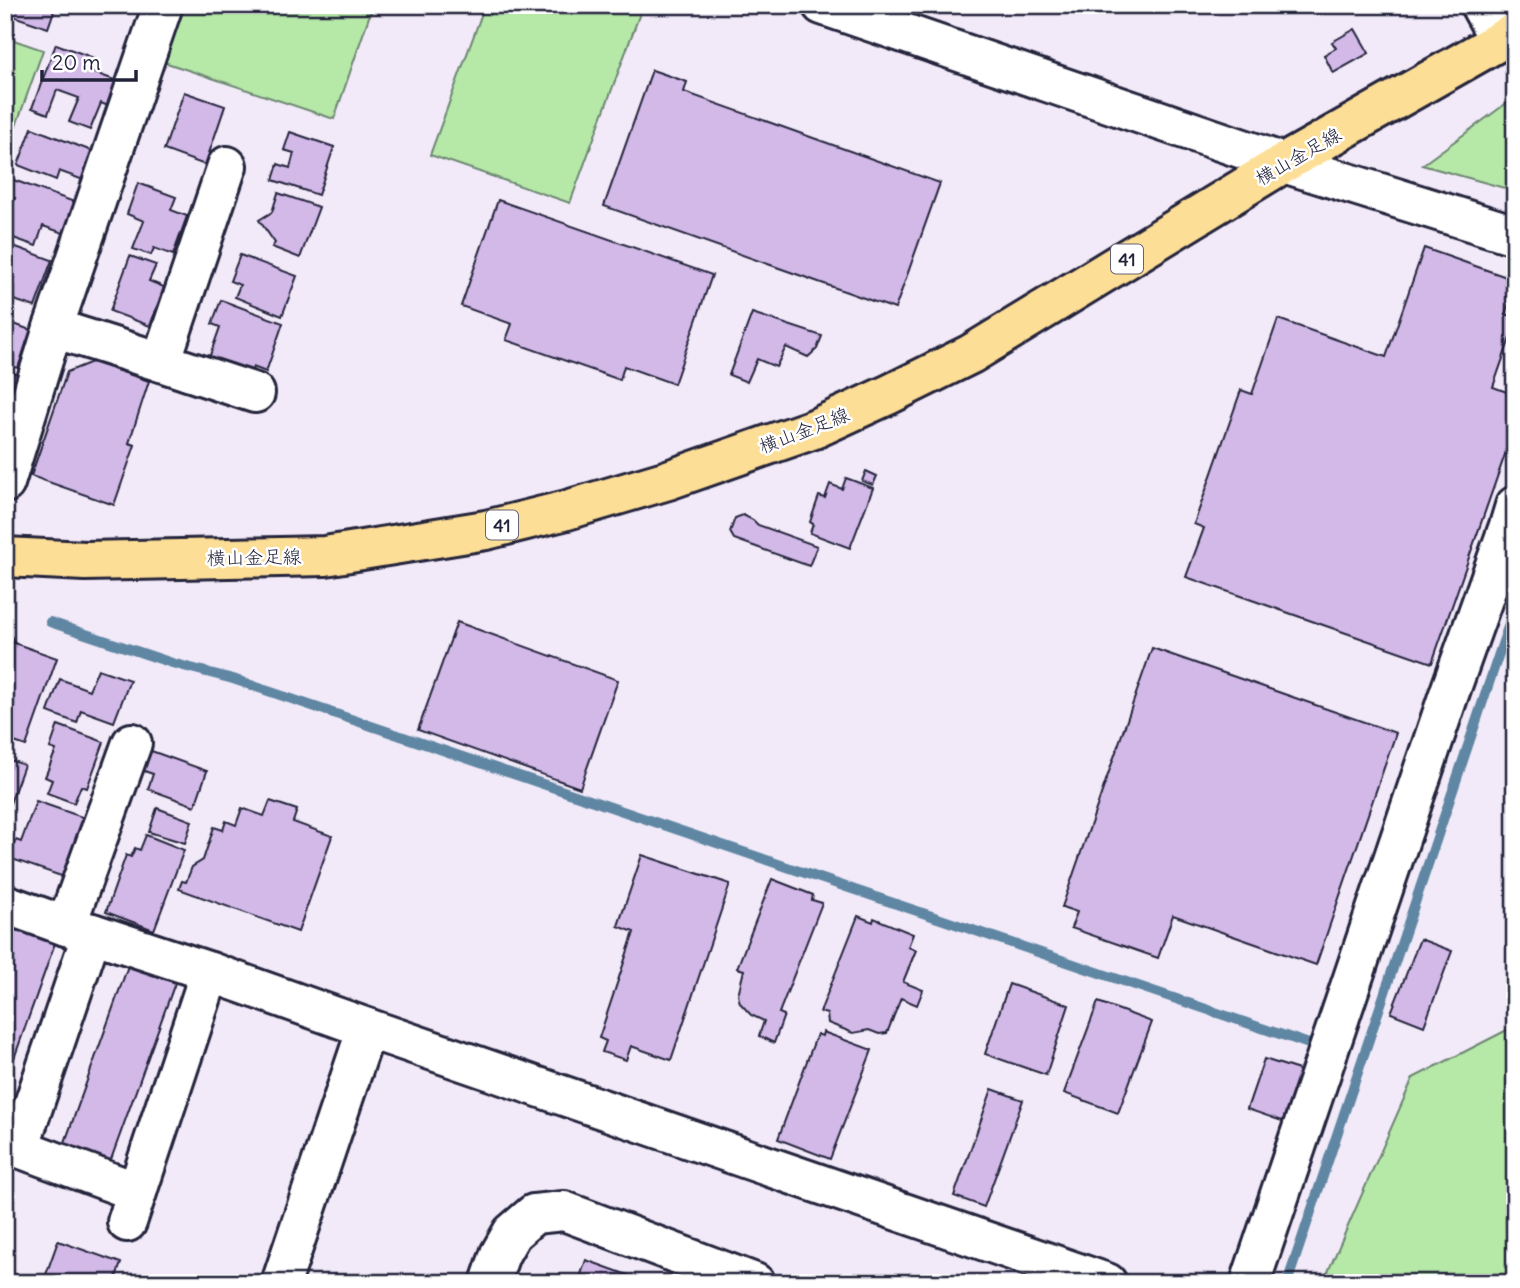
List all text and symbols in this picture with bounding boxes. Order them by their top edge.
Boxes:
scale bar [42,38,136,82]
text: 20 m [52,49,101,76]
street label: 横山金足線 [1251,122,1345,190]
road number: 41 [1111,244,1143,274]
street label: 横山金足線 [755,402,853,458]
road number: 41 [486,510,518,540]
street label: 横山金足線 [206,544,302,570]

